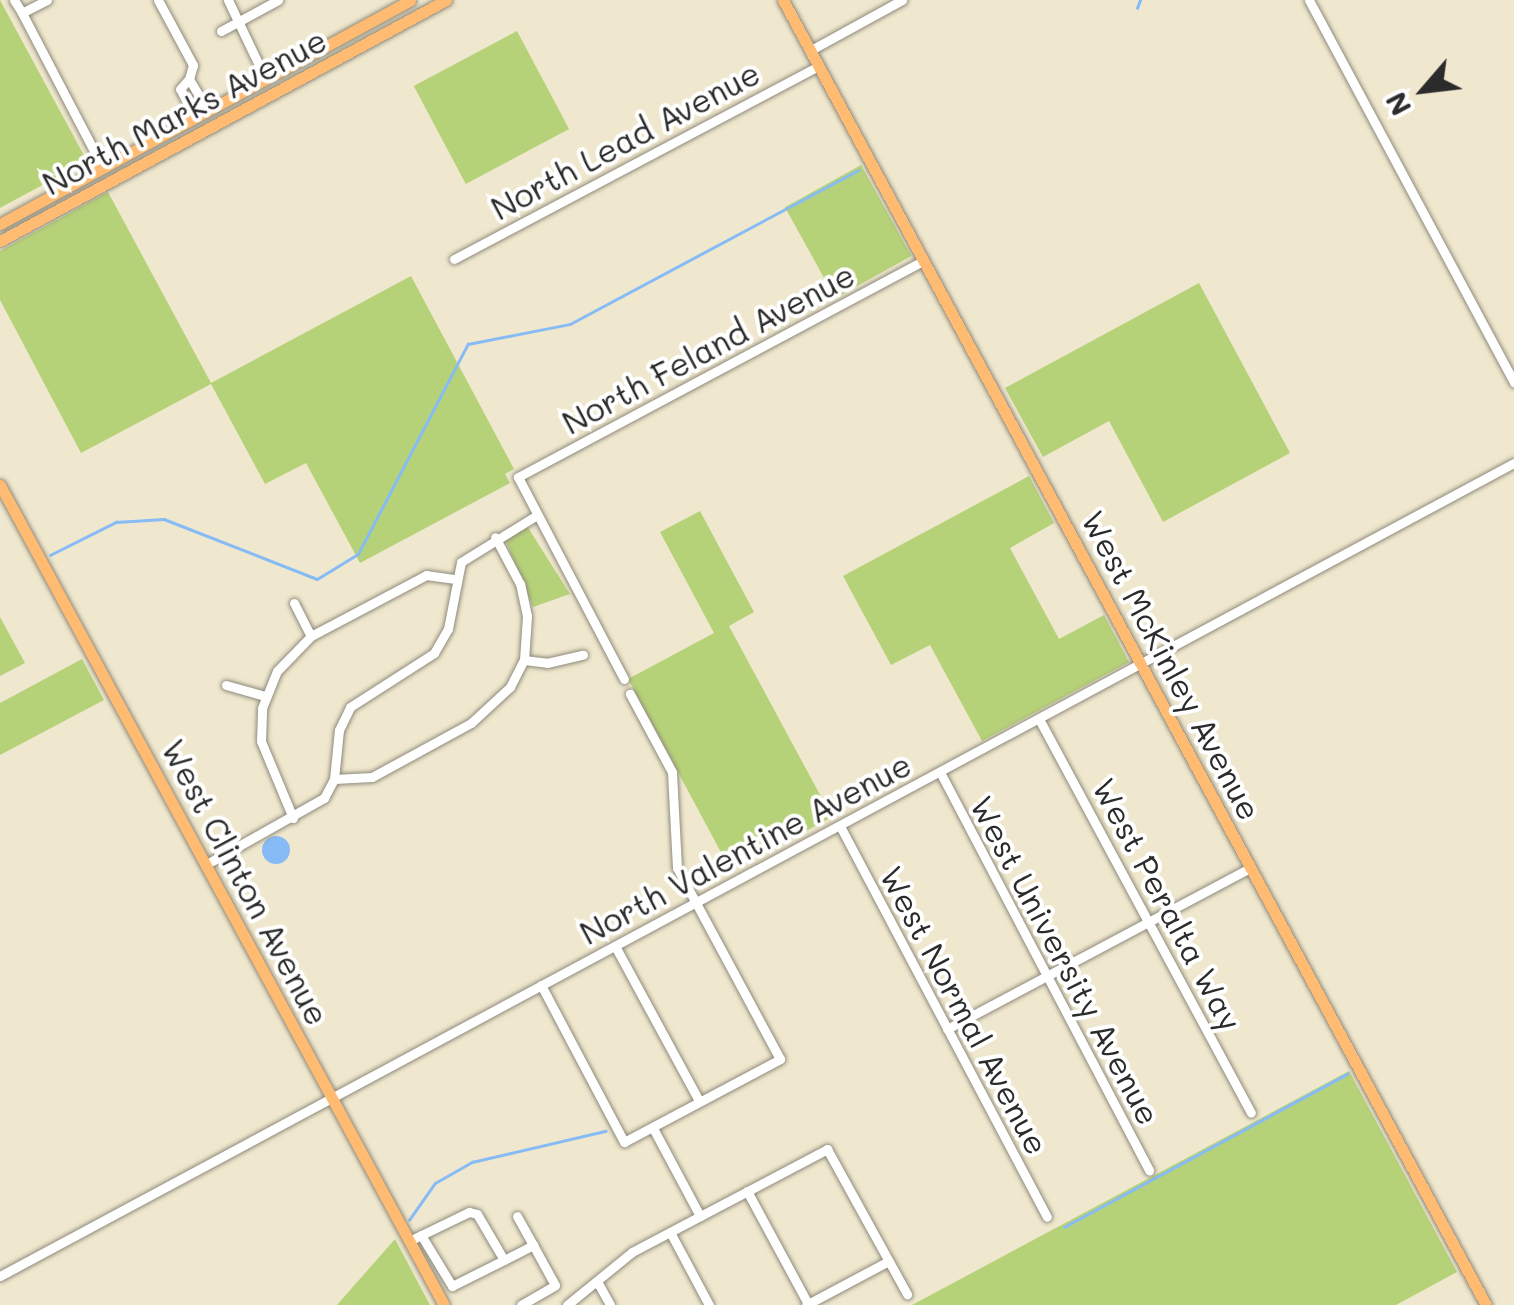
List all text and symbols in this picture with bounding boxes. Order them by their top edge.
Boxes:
street label: North Marks Avenue [35,20,333,202]
north arrow [1374,40,1474,140]
street label: North Lead Avenue [484,53,766,227]
text: N [1377,86,1418,122]
street label: North Feland Avenue [555,255,861,441]
street label: West McKinley Avenue [1074,504,1270,826]
street label: West Clinton Avenue [154,733,338,1031]
street label: North Valentine Avenue [573,744,917,952]
street label: West Peralta Way [1085,771,1251,1037]
street label: West University Avenue [963,789,1169,1131]
street label: West Normal Avenue [873,859,1057,1161]

